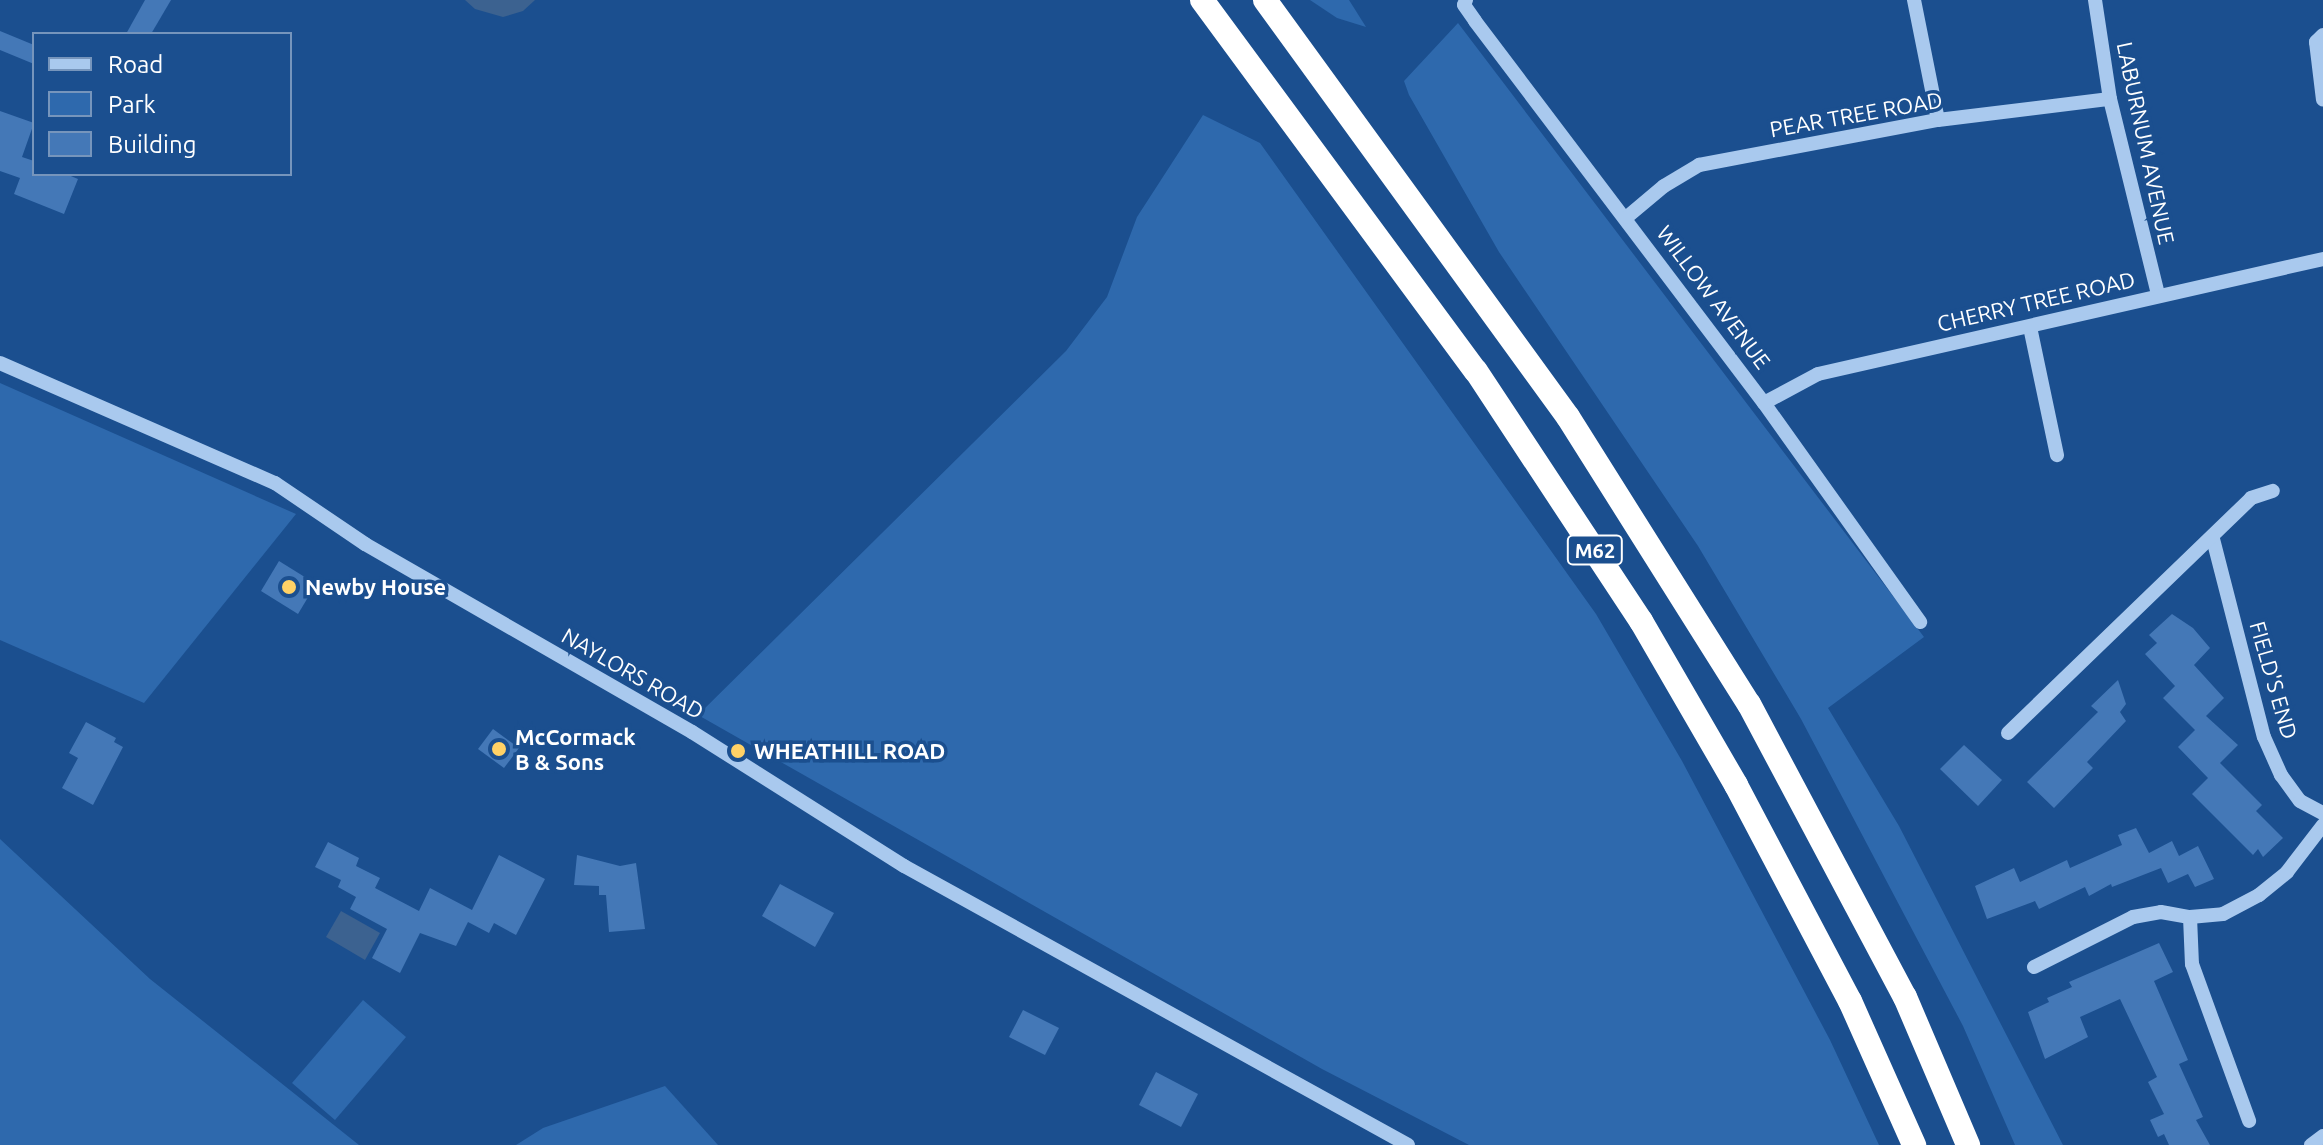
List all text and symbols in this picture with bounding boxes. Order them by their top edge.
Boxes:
legend [32,32,292,176]
street label: LABURNUM AVENUE [2112,39,2180,247]
text: Road [108,51,163,78]
street label: PEAR TREE ROAD [1768,86,1944,142]
text: Park [108,91,156,118]
text: Building [108,131,196,158]
street label: WILLOW AVENUE [1652,220,1776,374]
street label: CHERRY TREE ROAD [1935,265,2137,337]
road number: M62 [1565,534,1625,566]
place label: Newby House [305,574,446,600]
marker: Newby House [280,578,298,596]
street label: FIELD'S END [2245,618,2303,742]
street label: NAYLORS ROAD [557,622,709,724]
place label: McCormack B & Sons [515,723,636,774]
place label: WHEATHILL ROAD [754,738,945,764]
marker: McCormack B & Sons [490,740,508,758]
marker: WHEATHILL ROAD [729,742,747,760]

